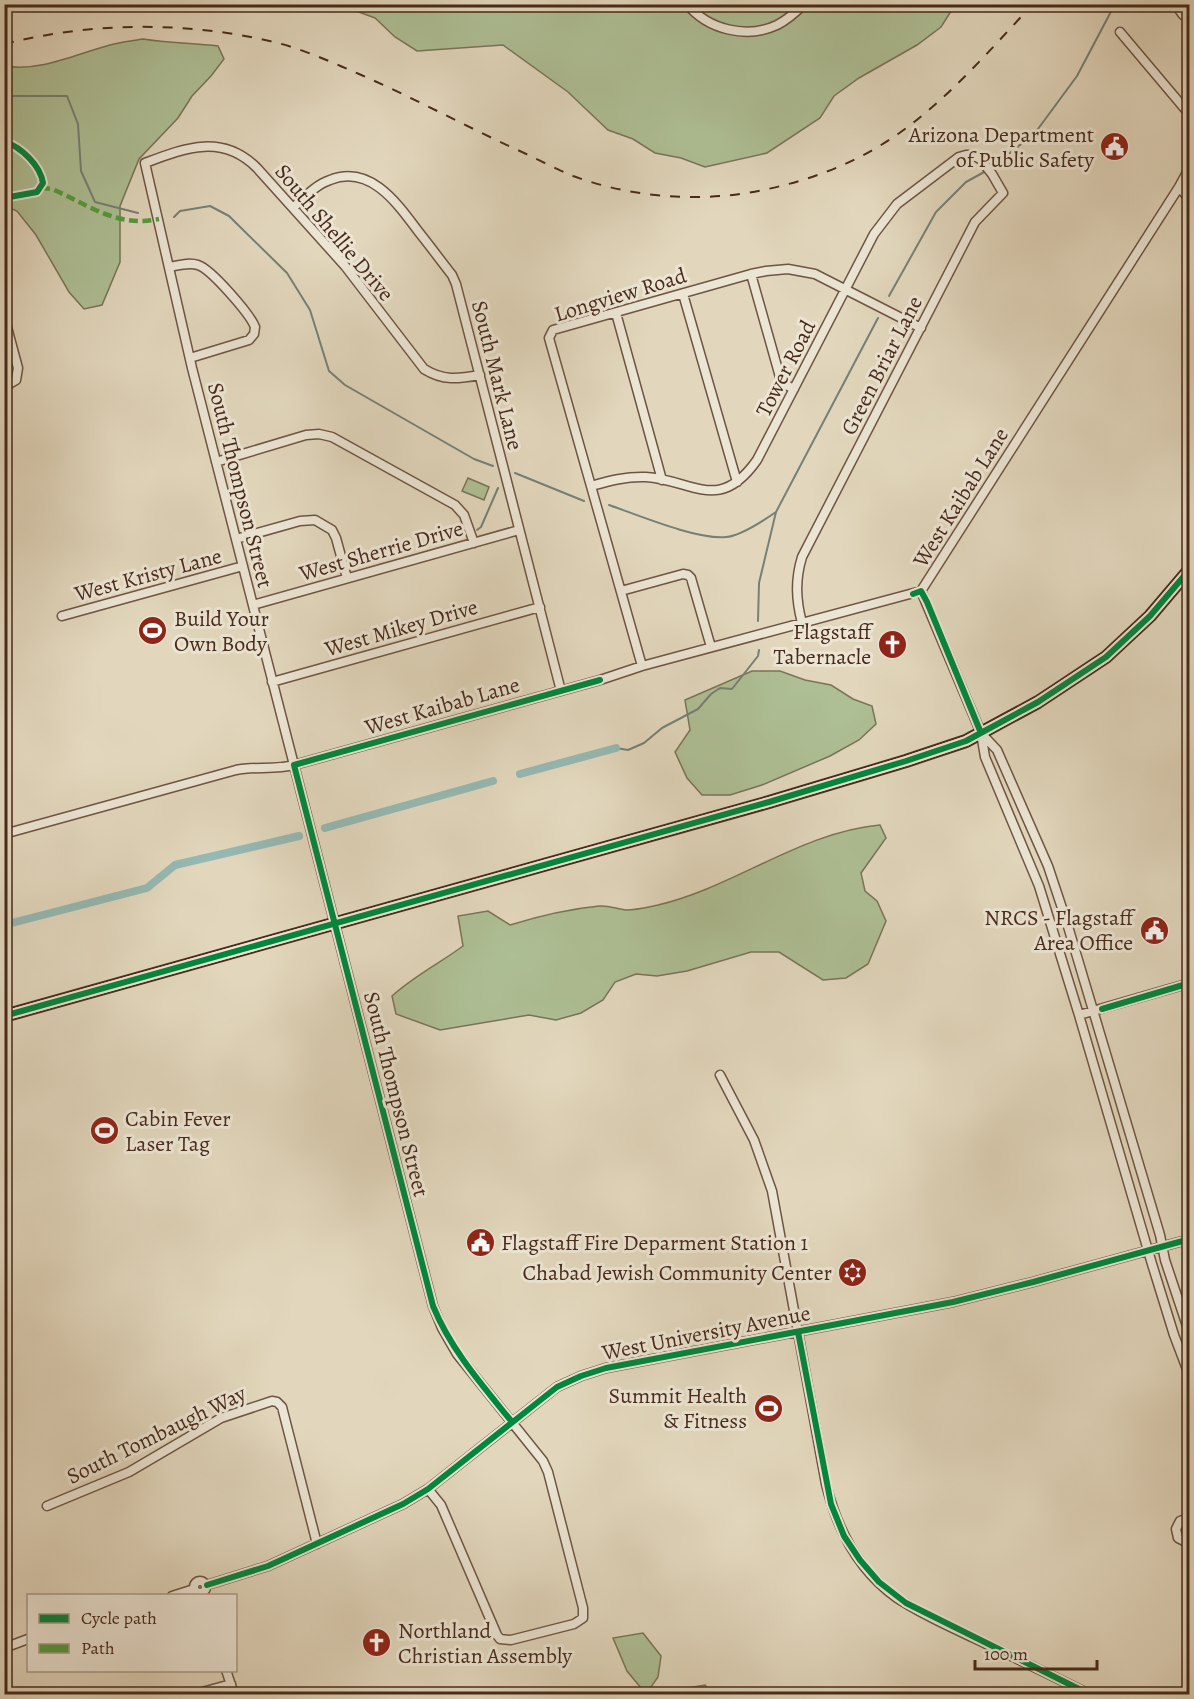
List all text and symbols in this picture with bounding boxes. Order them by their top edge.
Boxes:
place label: Arizona Department of Public Safety [908,120,1094,175]
public building icon: Arizona Department of Public Safety [1099,131,1131,163]
street label: South Shellie Drive [268,157,401,308]
street label: Longview Road [551,261,690,329]
street label: Green Briar Lane [834,291,930,440]
street label: South Mark Lane [464,297,530,453]
street label: Tower Road [749,315,823,422]
street label: South Thompson Street [200,380,280,591]
street label: West Kaibab Lane [905,422,1016,574]
street label: West Sherrie Drive [295,513,467,589]
street label: West Kristy Lane [70,541,225,609]
street label: West Mikey Drive [320,592,481,664]
place label: Build Your Own Body [174,604,269,659]
sports icon: Build Your Own Body [137,615,169,647]
place label: Flagstaff Tabernacle [774,617,874,672]
church icon: Flagstaff Tabernacle [876,628,908,660]
street label: West Kaibab Lane [361,670,523,743]
place label: NRCS - Flagstaff Area Office [984,903,1136,958]
public building icon: NRCS - Flagstaff Area Office [1138,914,1170,946]
street label: South Thompson Street [356,989,436,1200]
place label: Cabin Fever Laser Tag [125,1104,231,1159]
sports icon: Cabin Fever Laser Tag [88,1115,120,1147]
public building icon: Flagstaff Fire Deparment Station 1 [464,1226,496,1258]
place label: Flagstaff Fire Deparment Station 1 [501,1228,808,1258]
synagogue icon: Chabad Jewish Community Center [837,1256,869,1288]
place label: Chabad Jewish Community Center [523,1258,832,1288]
street label: West University Avenue [598,1298,813,1368]
street label: South Tombaugh Way [62,1378,251,1491]
place label: Summit Health & Fitness [608,1381,747,1436]
sports icon: Summit Health & Fitness [752,1392,784,1424]
legend [27,1594,237,1672]
text: Cycle path [81,1606,157,1630]
place label: Northland Christian Assembly [398,1616,572,1671]
church icon: Northland Christian Assembly [361,1627,393,1659]
scale bar [975,1633,1096,1671]
text: Path [81,1636,115,1660]
text: 100 m [984,1642,1028,1666]

